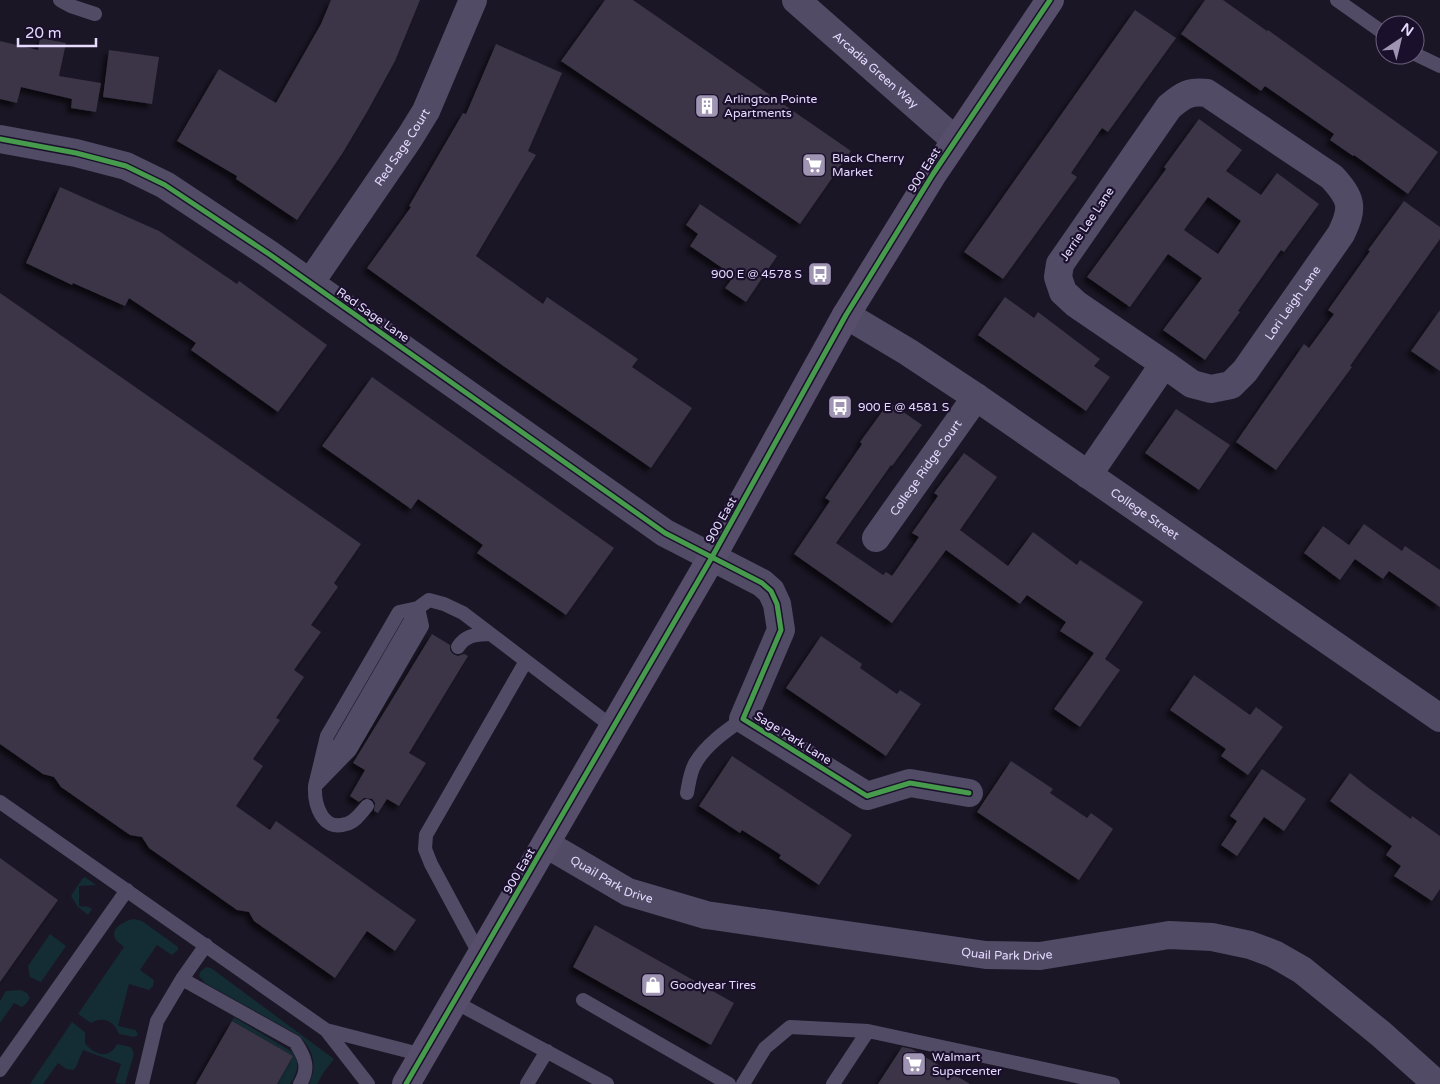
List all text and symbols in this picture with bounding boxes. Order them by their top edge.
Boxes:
scale bar [18,15,95,47]
north arrow [1375,15,1425,65]
text: N [1398,20,1417,40]
text: 20 m [25,24,62,42]
street label: Arcadia Green Way [830,29,922,112]
place label: Arlington Pointe Apartments [724,92,817,120]
building icon: Arlington Pointe Apartments [694,93,720,119]
street label: Red Sage Court [372,106,433,189]
street label: 900 East [905,145,943,195]
place label: Black Cherry Market [832,151,905,179]
supermarket icon: Black Cherry Market [801,152,827,178]
street label: Jerrie Lee Lane [1057,184,1117,264]
bus stop icon: 900 E @ 4578 S [807,261,833,287]
street label: Lori Leigh Lane [1262,263,1324,343]
place label: 900 E @ 4578 S [711,267,802,281]
street label: Red Sage Lane [334,285,412,345]
bus stop icon: 900 E @ 4581 S [827,394,853,420]
place label: 900 E @ 4581 S [858,400,949,414]
street label: College Ridge Court [887,417,965,519]
street label: College Street [1108,485,1182,543]
street label: 900 East [703,494,740,545]
street label: Sage Park Lane [752,709,834,767]
street label: 900 East [500,845,538,896]
street label: Quail Park Drive [568,853,655,906]
street label: Quail Park Drive [960,945,1054,963]
shop icon: Goodyear Tires [640,972,666,998]
place label: Goodyear Tires [670,978,756,992]
place label: Walmart Supercenter [932,1050,1002,1078]
supermarket icon: Walmart Supercenter [901,1051,927,1077]

